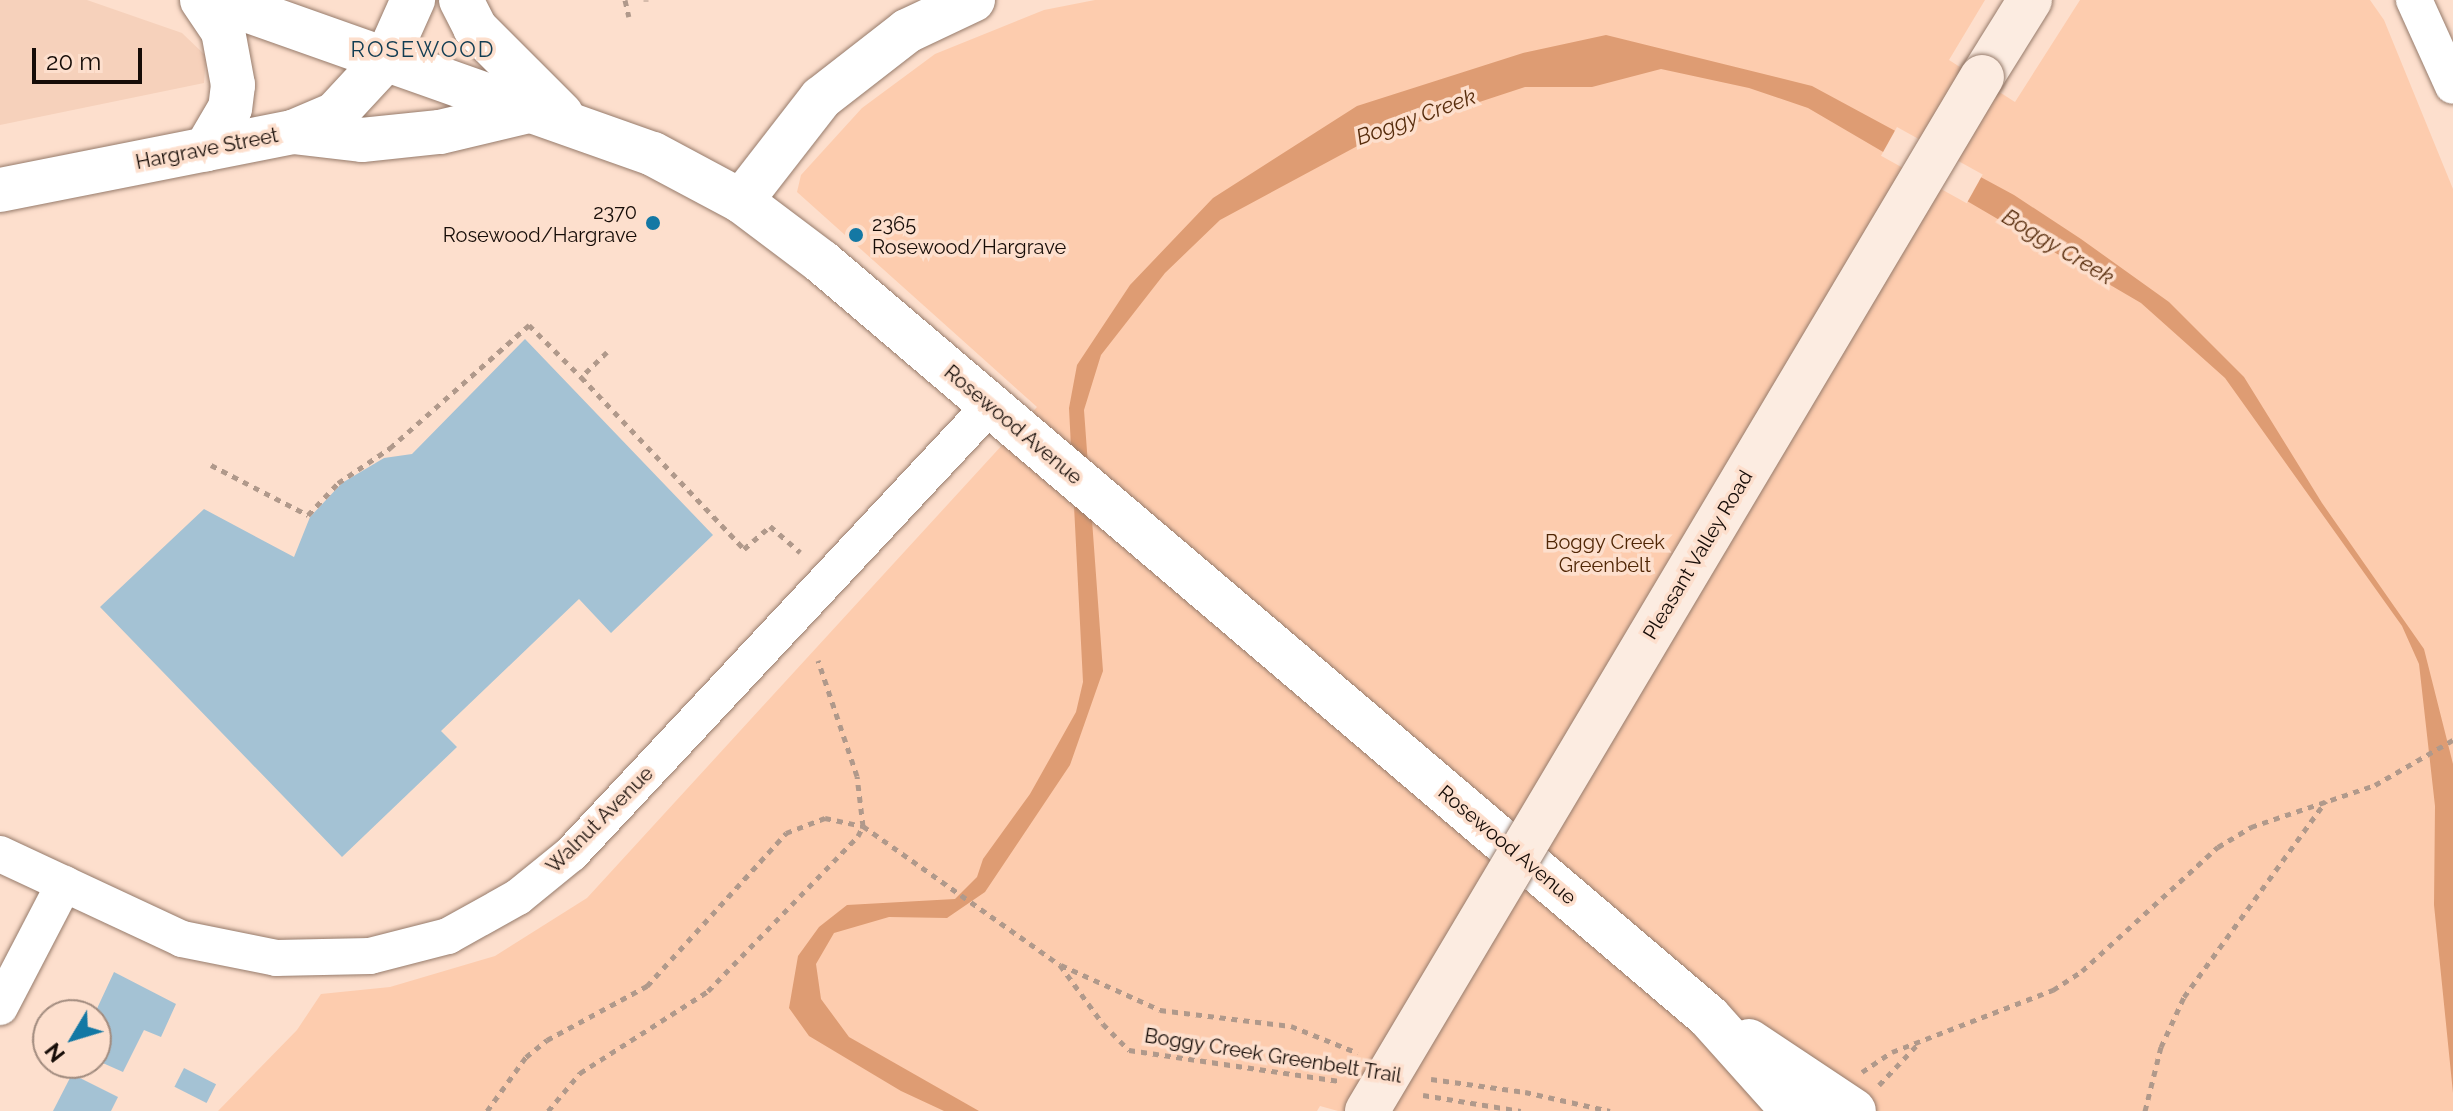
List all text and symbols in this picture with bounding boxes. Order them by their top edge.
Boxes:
scale bar [36,32,146,82]
district label: ROSEWOOD [351,37,495,63]
text: 20 m [46,47,101,76]
water label: Boggy Creek [1352,83,1480,151]
street label: Hargrave Street [134,123,280,175]
place label: 2370 Rosewood/Hargrave [443,200,637,247]
water label: Boggy Creek [1997,203,2119,291]
place label: 2365 Rosewood/Hargrave [872,212,1066,259]
marker: 2370 Rosewood/Hargrave [644,214,662,232]
marker: 2365 Rosewood/Hargrave [847,226,865,244]
street label: Rosewood Avenue [939,360,1087,490]
street label: Pleasant Valley Road [1638,466,1758,644]
park label: Boggy Creek Greenbelt [1545,531,1665,578]
street label: Walnut Avenue [541,761,659,879]
street label: Rosewood Avenue [1433,780,1581,910]
north arrow [32,999,112,1079]
street label: Boggy Creek Greenbelt Trail [1142,1024,1404,1088]
text: N [39,1038,70,1067]

